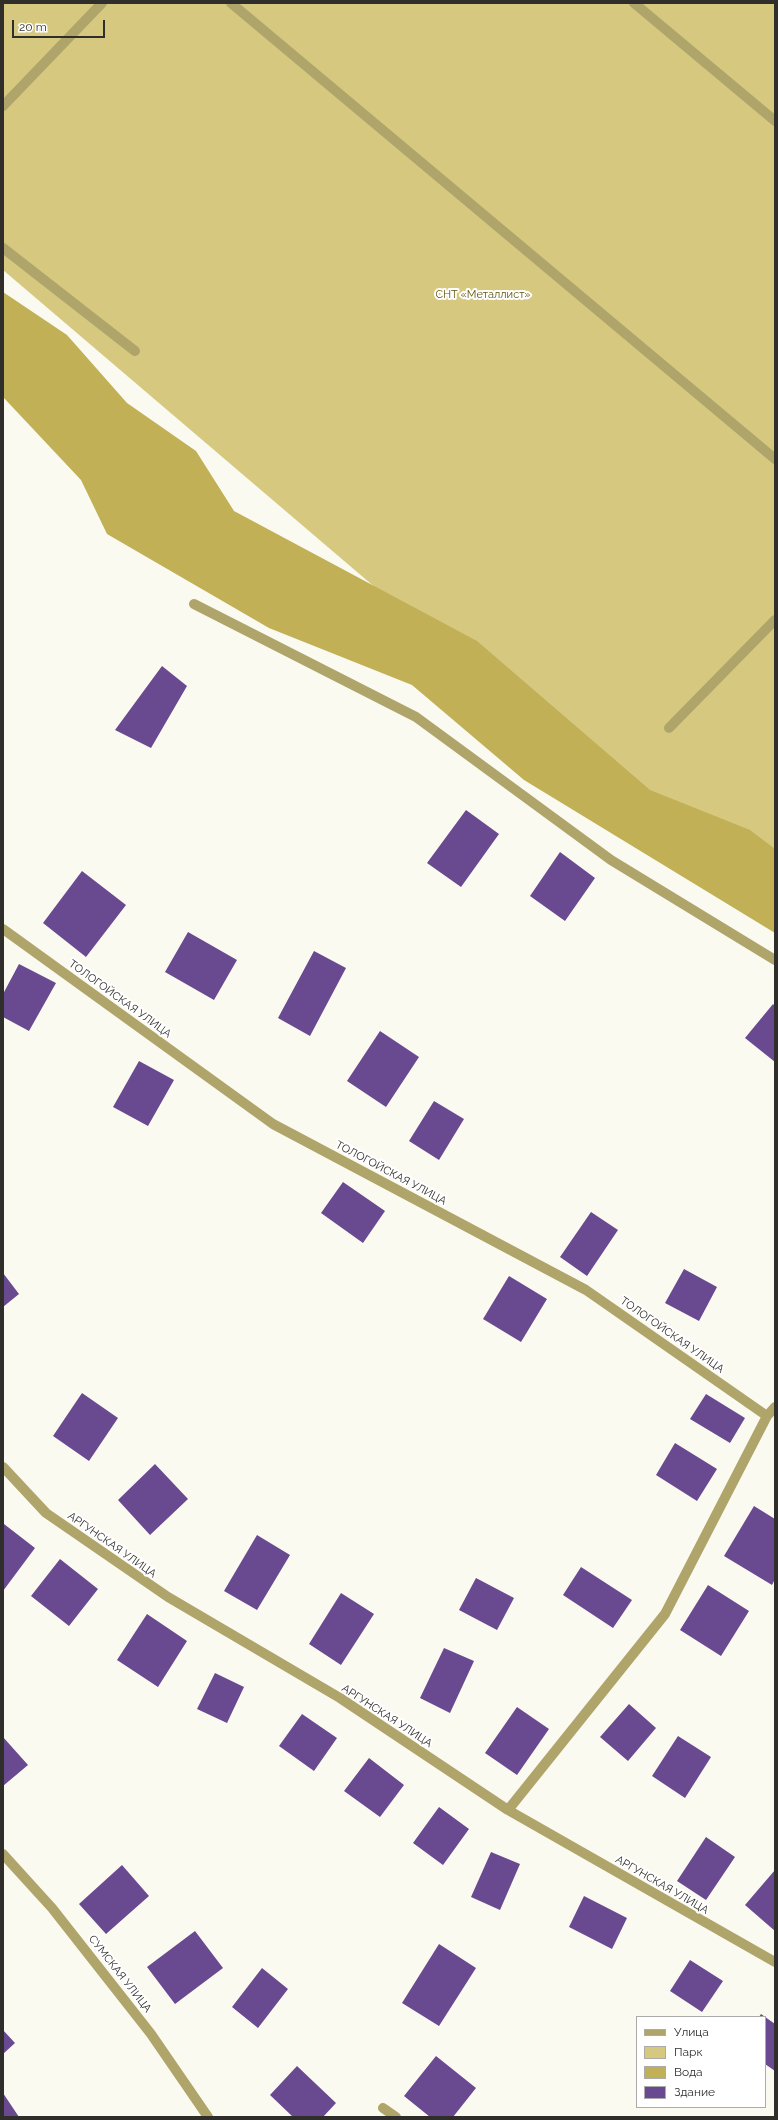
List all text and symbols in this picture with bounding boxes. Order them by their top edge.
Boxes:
scale bar [14,12,107,38]
text: 20 m [19,20,47,34]
park label: СНТ «Металлист» [435,288,531,302]
street label: ТОЛОГОЙСКАЯ УЛИЦА [66,957,174,1041]
street label: ТОЛОГОЙСКАЯ УЛИЦА [333,1138,449,1208]
street label: ТОЛОГОЙСКАЯ УЛИЦА [618,1294,726,1376]
street label: АРГУНСКАЯ УЛИЦА [65,1509,159,1581]
street label: АРГУНСКАЯ УЛИЦА [339,1682,435,1750]
street label: АРГУНСКАЯ УЛИЦА [613,1853,711,1917]
street label: СУМСКАЯ УЛИЦА [86,1933,154,2015]
legend [636,2016,766,2108]
text: Улица [674,2025,709,2039]
text: Парк [674,2045,703,2059]
text: Вода [674,2065,703,2079]
text: Здание [674,2085,715,2099]

